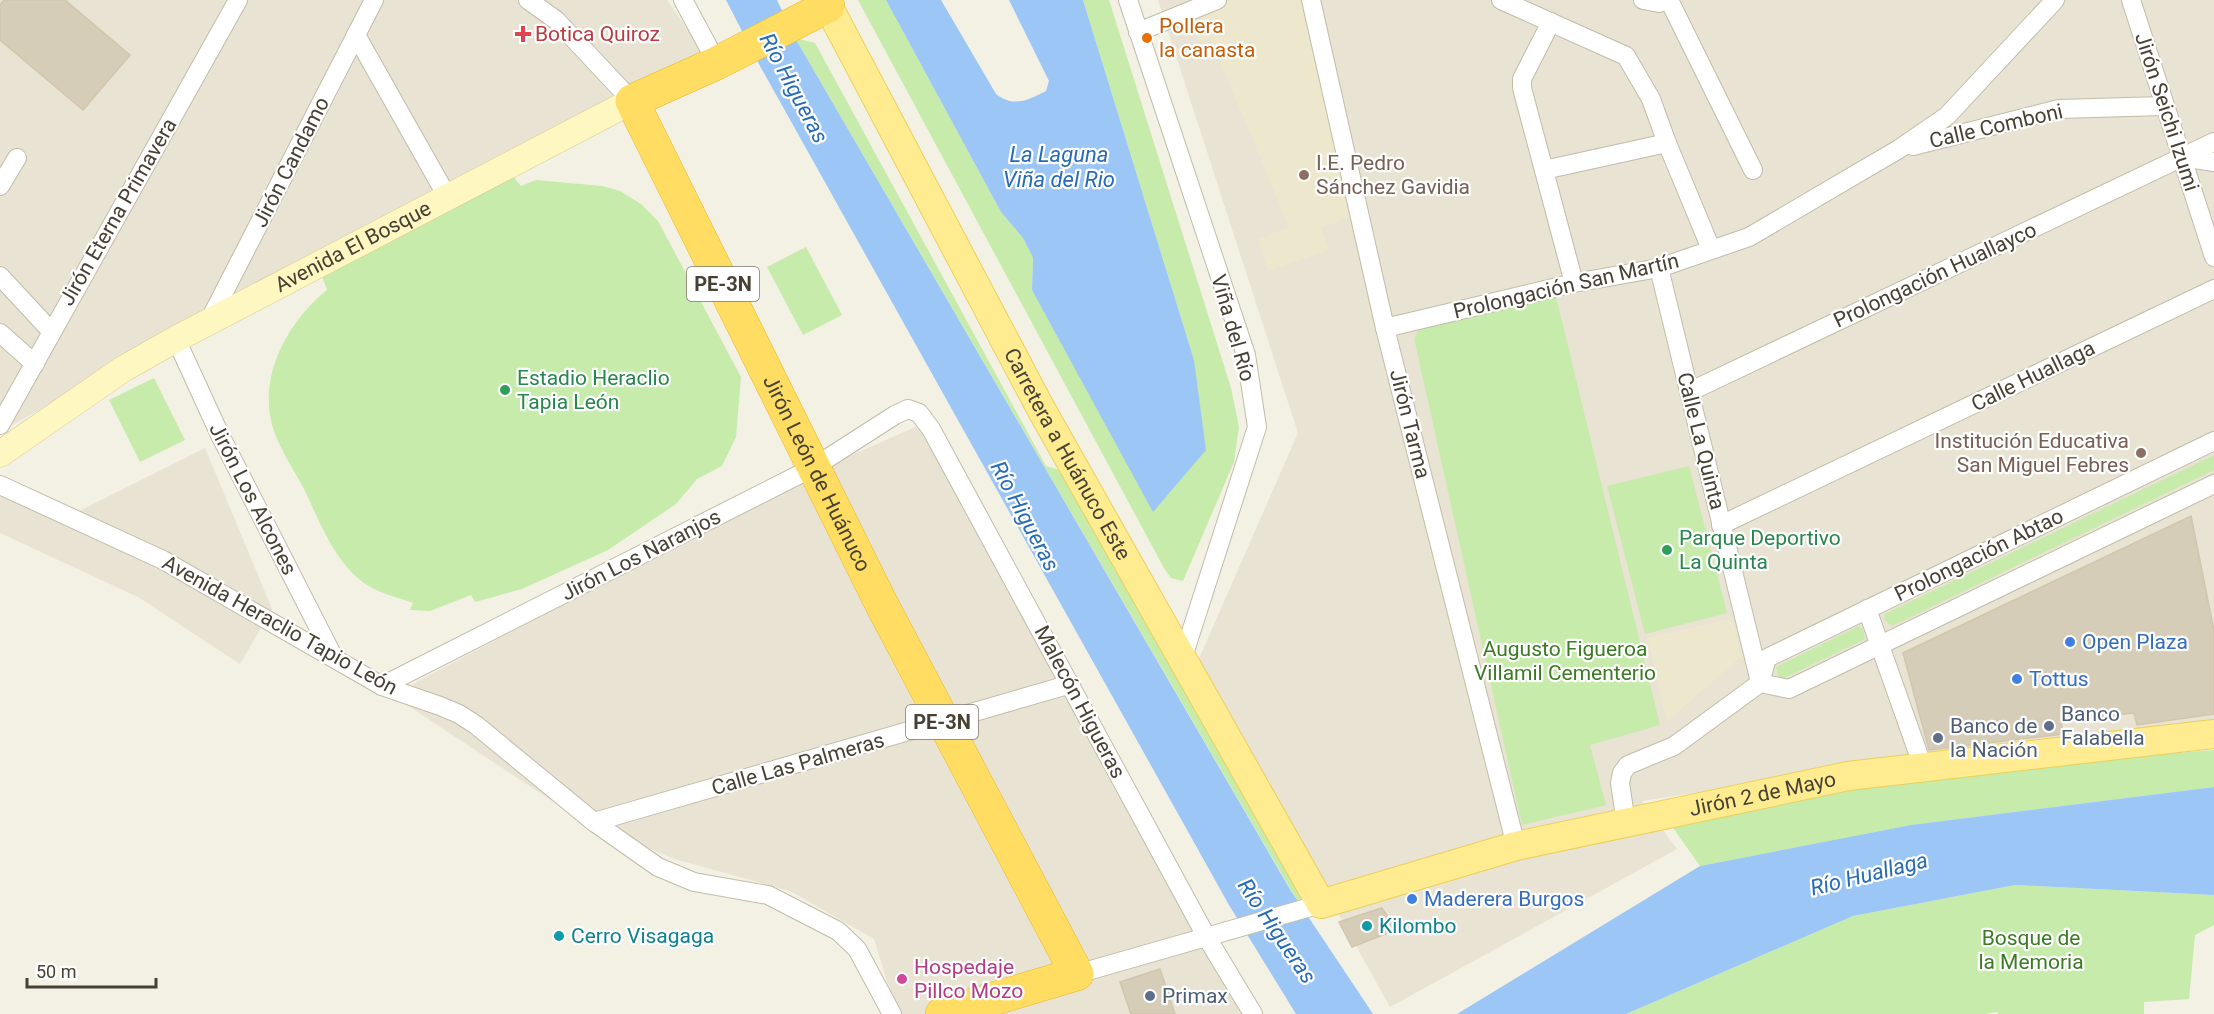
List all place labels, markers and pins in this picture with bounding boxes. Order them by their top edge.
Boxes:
place label: Pollera la canasta [1159,14,1255,62]
place label: Botica Quiroz [535,22,660,46]
marker: Botica Quiroz [516,27,530,41]
marker: Pollera la canasta [1140,31,1154,45]
place label: I.E. Pedro Sánchez Gavidia [1316,151,1470,199]
marker: I.E. Pedro Sánchez Gavidia [1297,168,1311,182]
place label: Estadio Heraclio Tapia León [517,366,670,414]
marker: Estadio Heraclio Tapia León [498,383,512,397]
place label: Institución Educativa San Miguel Febres [1935,429,2129,477]
marker: Institución Educativa San Miguel Febres [2134,446,2148,460]
place label: Parque Deportivo La Quinta [1679,526,1841,574]
marker: Parque Deportivo La Quinta [1660,543,1674,557]
place label: Open Plaza [2082,630,2188,654]
marker: Open Plaza [2063,635,2077,649]
place label: Tottus [2029,667,2089,691]
marker: Tottus [2010,672,2024,686]
place label: Banco Falabella [2061,702,2145,750]
place label: Banco de la Nación [1950,714,2038,762]
marker: Banco Falabella [2042,719,2056,733]
marker: Banco de la Nación [1931,731,1945,745]
place label: Maderera Burgos [1424,887,1584,911]
marker: Maderera Burgos [1405,892,1419,906]
place label: Kilombo [1379,914,1457,938]
marker: Kilombo [1360,919,1374,933]
place label: Cerro Visagaga [571,924,714,948]
marker: Cerro Visagaga [552,929,566,943]
place label: Hospedaje Pillco Mozo [914,955,1023,1003]
marker: Hospedaje Pillco Mozo [895,972,909,986]
place label: Primax [1162,984,1228,1008]
marker: Primax [1143,989,1157,1003]

